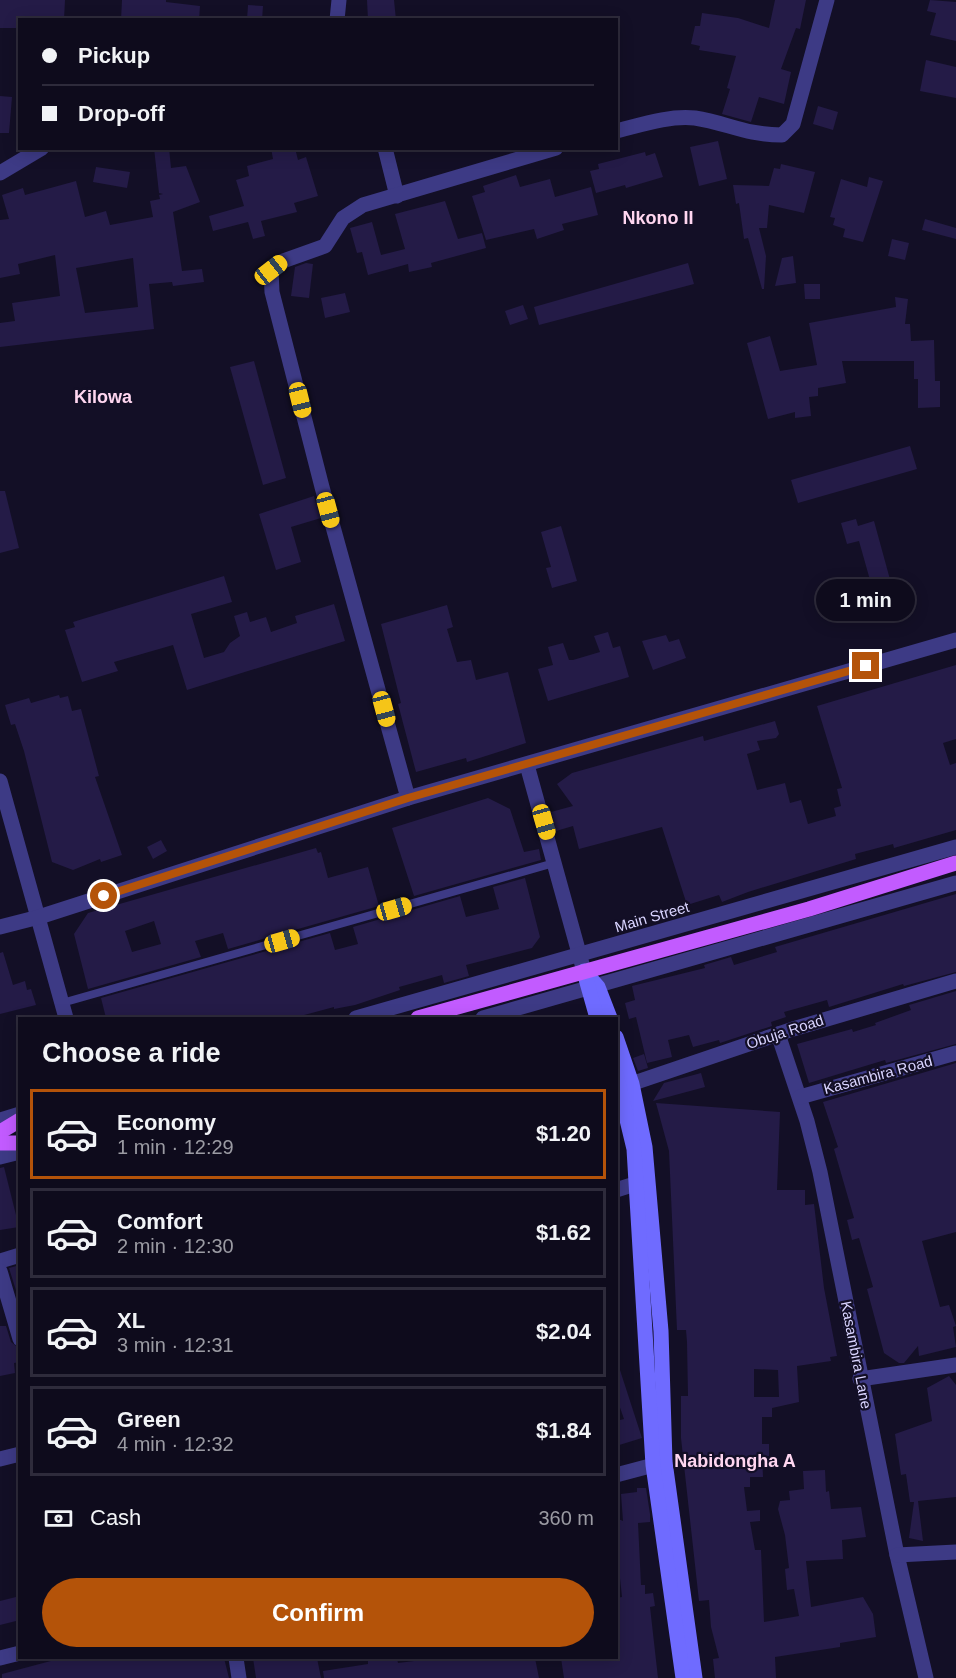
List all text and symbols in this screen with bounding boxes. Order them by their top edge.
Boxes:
text: Pickup [78,43,150,68]
text: Drop-off [78,101,165,126]
district label: Nkono II [623,208,694,228]
car [251,252,291,288]
car [287,380,313,420]
district label: Kilowa [74,387,133,407]
car [315,490,341,530]
callout: 1 min [816,579,916,621]
text: 1 min [839,589,892,611]
route end [852,652,879,679]
car [371,689,397,729]
car [530,802,558,842]
route start [90,882,117,909]
car [374,895,414,923]
street label: Main Street [613,898,692,935]
car [262,927,302,955]
street label: Obuja Road [744,1011,826,1052]
text: Choose a ride [42,1038,221,1068]
street label: Kasambira Road [822,1052,934,1097]
icon: car [45,1107,99,1161]
text: Economy [117,1110,216,1135]
text: $1.20 [536,1121,591,1146]
text: 1 min · 12:29 [117,1136,234,1158]
icon: car [45,1206,99,1260]
text: Comfort [117,1209,203,1234]
text: $1.62 [536,1220,591,1245]
text: 2 min · 12:30 [117,1235,234,1257]
street label: Kasambira Lane [838,1300,875,1410]
icon: car [45,1305,99,1359]
text: XL [117,1308,145,1333]
text: $2.04 [536,1319,591,1344]
text: 3 min · 12:31 [117,1334,234,1356]
icon: car [45,1404,99,1458]
text: Green [117,1407,181,1432]
text: $1.84 [536,1418,591,1443]
text: 4 min · 12:32 [117,1433,234,1455]
district label: Nabidongha A [674,1451,796,1471]
icon: cash [42,1502,75,1535]
text: Cash [90,1505,141,1530]
text: 360 m [538,1507,594,1529]
button: Confirm [42,1578,594,1647]

